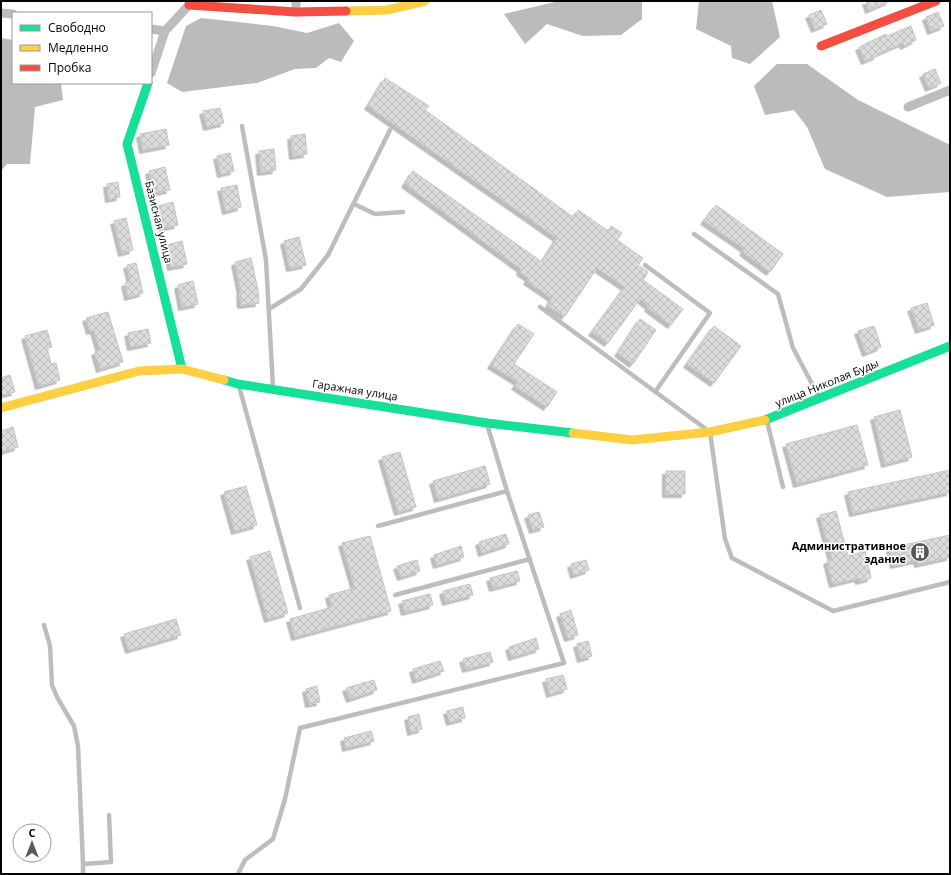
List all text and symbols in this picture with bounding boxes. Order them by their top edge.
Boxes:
legend [12,12,152,84]
text: Свободно [48,19,106,36]
text: Медленно [48,39,108,56]
text: Пробка [48,59,91,76]
street label: Базисная улица [142,179,177,265]
street label: улица Николая Буды [773,355,881,410]
street label: Гаражная улица [311,375,399,404]
place label: Административное здание [792,538,906,566]
building icon: Административное здание [909,541,931,563]
north arrow [12,823,52,863]
text: С [28,825,36,840]

